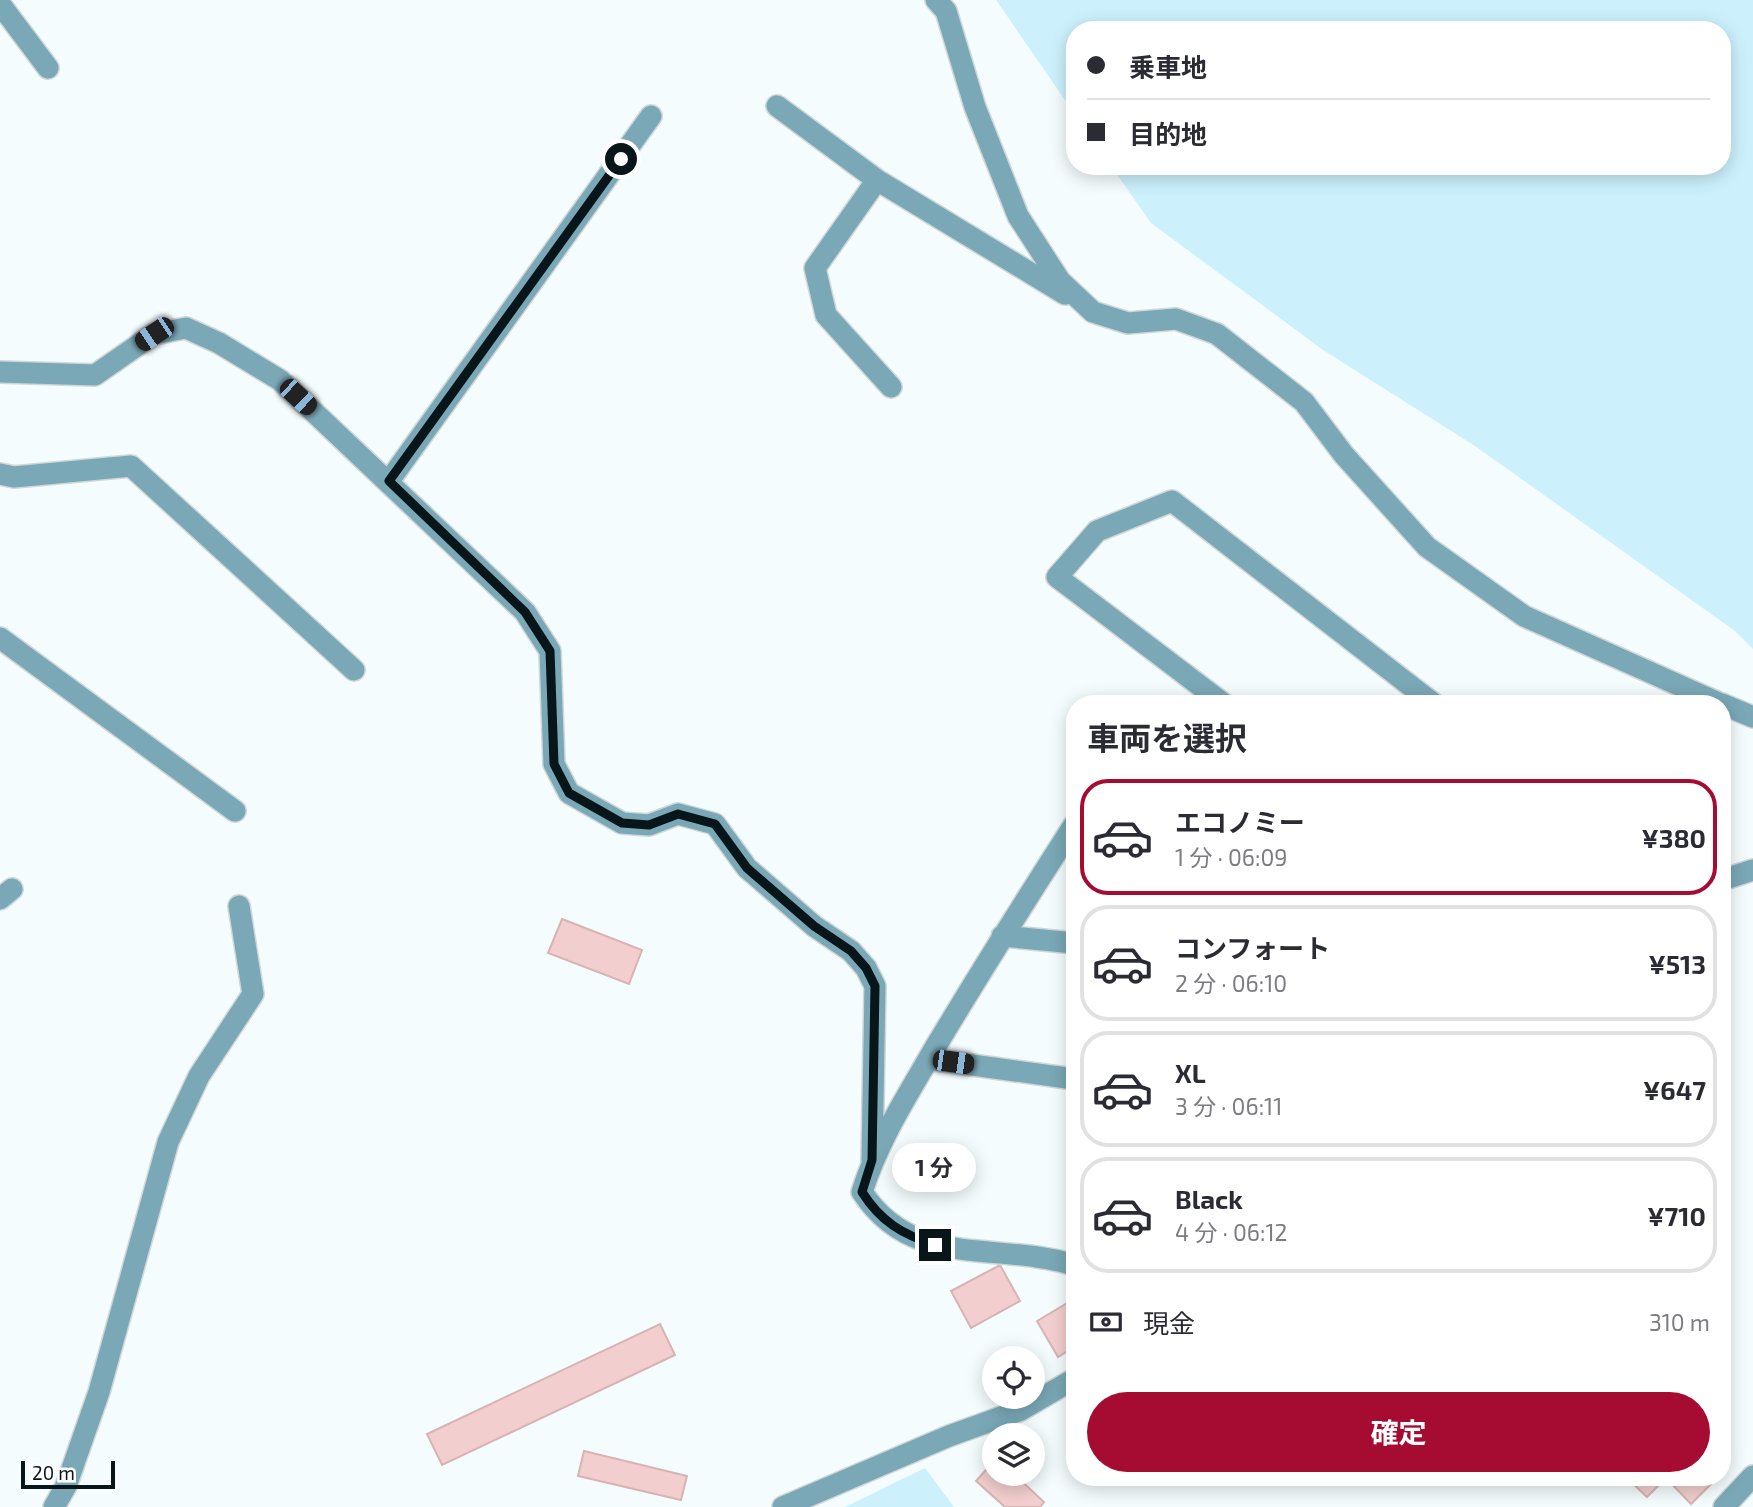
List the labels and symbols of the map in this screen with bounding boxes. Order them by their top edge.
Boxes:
route start [605,143,637,175]
car [131,314,178,354]
car [276,375,321,419]
car [931,1049,976,1075]
callout: 1 分 [893,1144,977,1192]
route end [919,1229,951,1261]
scale bar [21,1458,116,1490]

